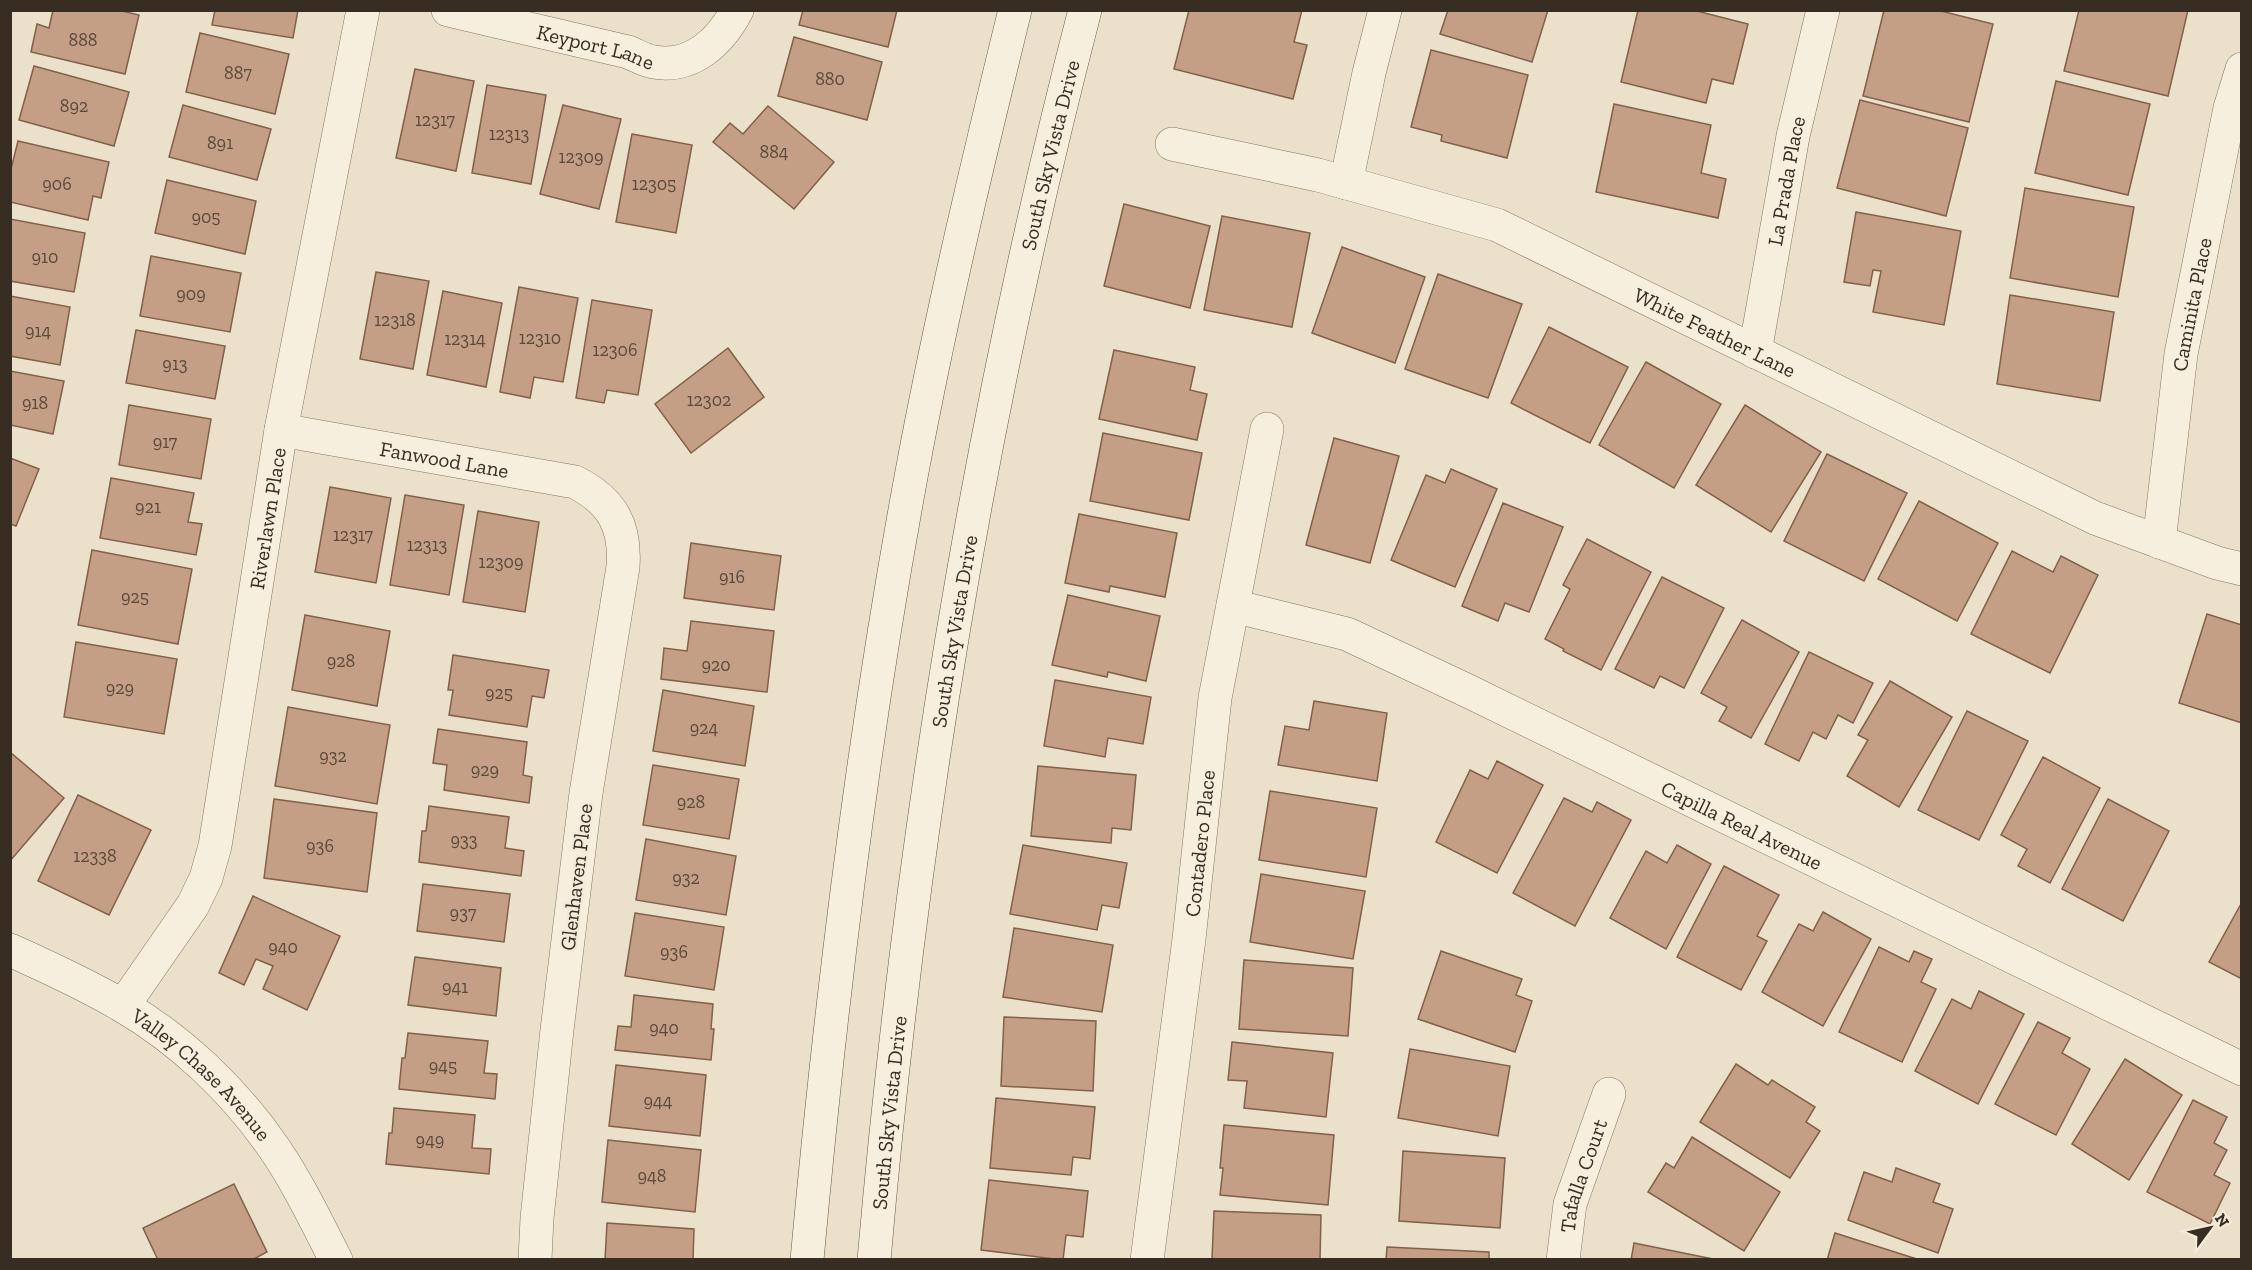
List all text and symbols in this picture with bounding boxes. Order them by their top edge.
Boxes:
street label: Keyport Lane [534,19,657,74]
house number: 888 [68,29,98,51]
street label: South Sky Vista Drive [1015,57,1084,252]
house number: 887 [224,62,252,84]
house number: 880 [815,68,845,90]
house number: 892 [60,95,88,117]
house number: 12317 [415,109,456,131]
street label: La Prada Place [1761,113,1810,247]
house number: 12313 [489,123,530,145]
house number: 891 [207,132,233,154]
house number: 884 [759,141,789,163]
house number: 12309 [559,146,603,168]
house number: 906 [42,173,72,195]
house number: 12305 [632,173,676,195]
house number: 905 [191,206,221,228]
street label: Caminita Place [2167,235,2216,373]
house number: 910 [32,246,58,268]
street label: White Feather Lane [1630,282,1800,382]
house number: 909 [176,283,206,305]
house number: 12318 [374,309,416,331]
house number: 914 [25,320,51,342]
house number: 12310 [519,327,561,349]
house number: 12314 [444,328,486,350]
house number: 12306 [593,339,637,361]
house number: 913 [162,353,188,375]
house number: 12302 [687,389,731,411]
house number: 918 [22,392,48,414]
house number: 917 [153,431,178,453]
street label: Fanwood Lane [378,435,511,483]
street label: Riverlawn Place [243,445,291,591]
house number: 921 [135,496,161,518]
house number: 12317 [333,524,374,546]
street label: South Sky Vista Drive [925,533,982,729]
house number: 12313 [407,534,448,556]
house number: 12309 [479,551,523,573]
house number: 916 [719,566,745,588]
house number: 925 [121,586,149,608]
house number: 928 [327,650,355,672]
house number: 920 [701,654,731,676]
house number: 929 [106,677,134,699]
house number: 925 [485,682,513,704]
house number: 924 [690,717,719,739]
house number: 932 [319,745,347,767]
house number: 929 [471,759,499,781]
street label: Contadero Place [1179,768,1220,918]
street label: Capilla Real Avenue [1657,775,1827,875]
house number: 928 [677,791,705,813]
street label: Glenhaven Place [555,802,597,952]
house number: 933 [450,829,478,851]
house number: 936 [306,835,334,857]
house number: 12338 [73,845,117,867]
house number: 932 [672,867,700,889]
house number: 937 [450,902,477,924]
house number: 940 [268,936,298,958]
house number: 936 [660,941,688,963]
house number: 941 [442,976,468,998]
street label: Valley Chase Avenue [127,1002,277,1146]
street label: South Sky Vista Drive [866,1014,911,1211]
house number: 940 [649,1017,679,1039]
house number: 945 [429,1055,457,1077]
house number: 944 [644,1090,673,1112]
street label: Tafalla Court [1554,1115,1612,1234]
house number: 949 [416,1129,444,1151]
house number: 948 [638,1165,666,1187]
north arrow [2180,1198,2240,1258]
text: N [2211,1210,2233,1230]

